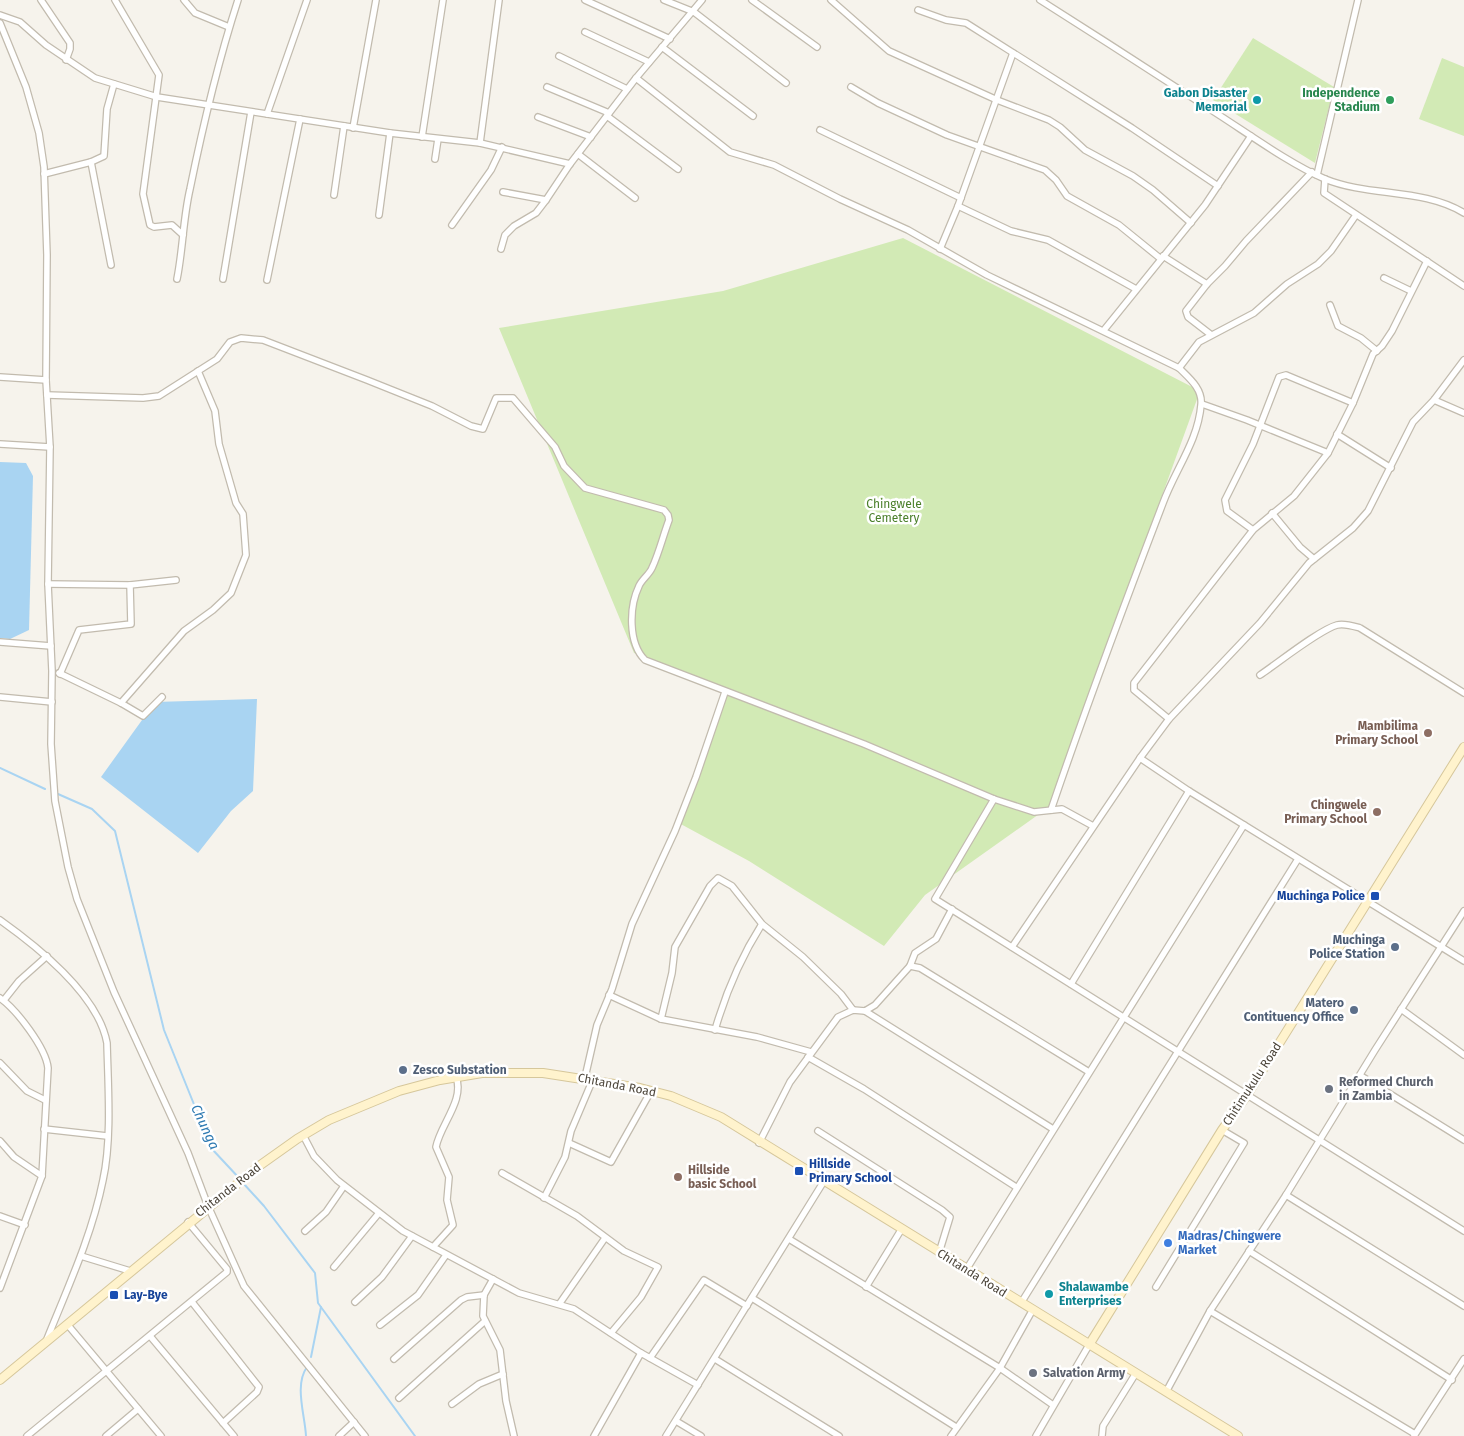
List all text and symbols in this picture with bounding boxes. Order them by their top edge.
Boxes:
place label: Gabon Disaster Memorial [1164,86,1247,114]
place label: Independence Stadium [1302,86,1380,114]
marker: Gabon Disaster Memorial [1251,94,1263,106]
marker: Independence Stadium [1384,94,1396,106]
park label: Chingwele Cemetery [866,497,922,525]
place label: Mambilima Primary School [1335,719,1418,747]
marker: Mambilima Primary School [1422,727,1434,739]
place label: Chingwele Primary School [1284,798,1367,826]
marker: Chingwele Primary School [1371,806,1383,818]
place label: Muchinga Police [1277,889,1365,903]
marker: Muchinga Police [1369,890,1381,902]
place label: Muchinga Police Station [1309,933,1385,961]
marker: Muchinga Police Station [1389,941,1401,953]
place label: Matero Contituency Office [1244,996,1344,1024]
marker: Matero Contituency Office [1348,1004,1360,1016]
street label: Chitimukulu Road [1220,1040,1284,1128]
place label: Zesco Substation [413,1063,507,1077]
marker: Zesco Substation [397,1064,409,1076]
street label: Chitanda Road [577,1071,657,1099]
place label: Reformed Church in Zambia [1339,1075,1433,1103]
marker: Reformed Church in Zambia [1323,1083,1335,1095]
water label: Chunga [187,1102,223,1152]
place label: Hillside Primary School [809,1157,892,1185]
street label: Chitanda Road [192,1160,264,1220]
place label: Hillside basic School [688,1163,757,1191]
marker: Hillside Primary School [793,1165,805,1177]
marker: Hillside basic School [672,1171,684,1183]
place label: Madras/Chingwere Market [1178,1229,1282,1257]
marker: Madras/Chingwere Market [1162,1237,1174,1249]
street label: Chitanda Road [935,1246,1009,1300]
place label: Shalawambe Enterprises [1059,1280,1129,1308]
place label: Lay-Bye [124,1288,168,1302]
marker: Shalawambe Enterprises [1043,1288,1055,1300]
marker: Lay-Bye [108,1289,120,1301]
place label: Salvation Army [1043,1366,1126,1380]
marker: Salvation Army [1027,1367,1039,1379]

